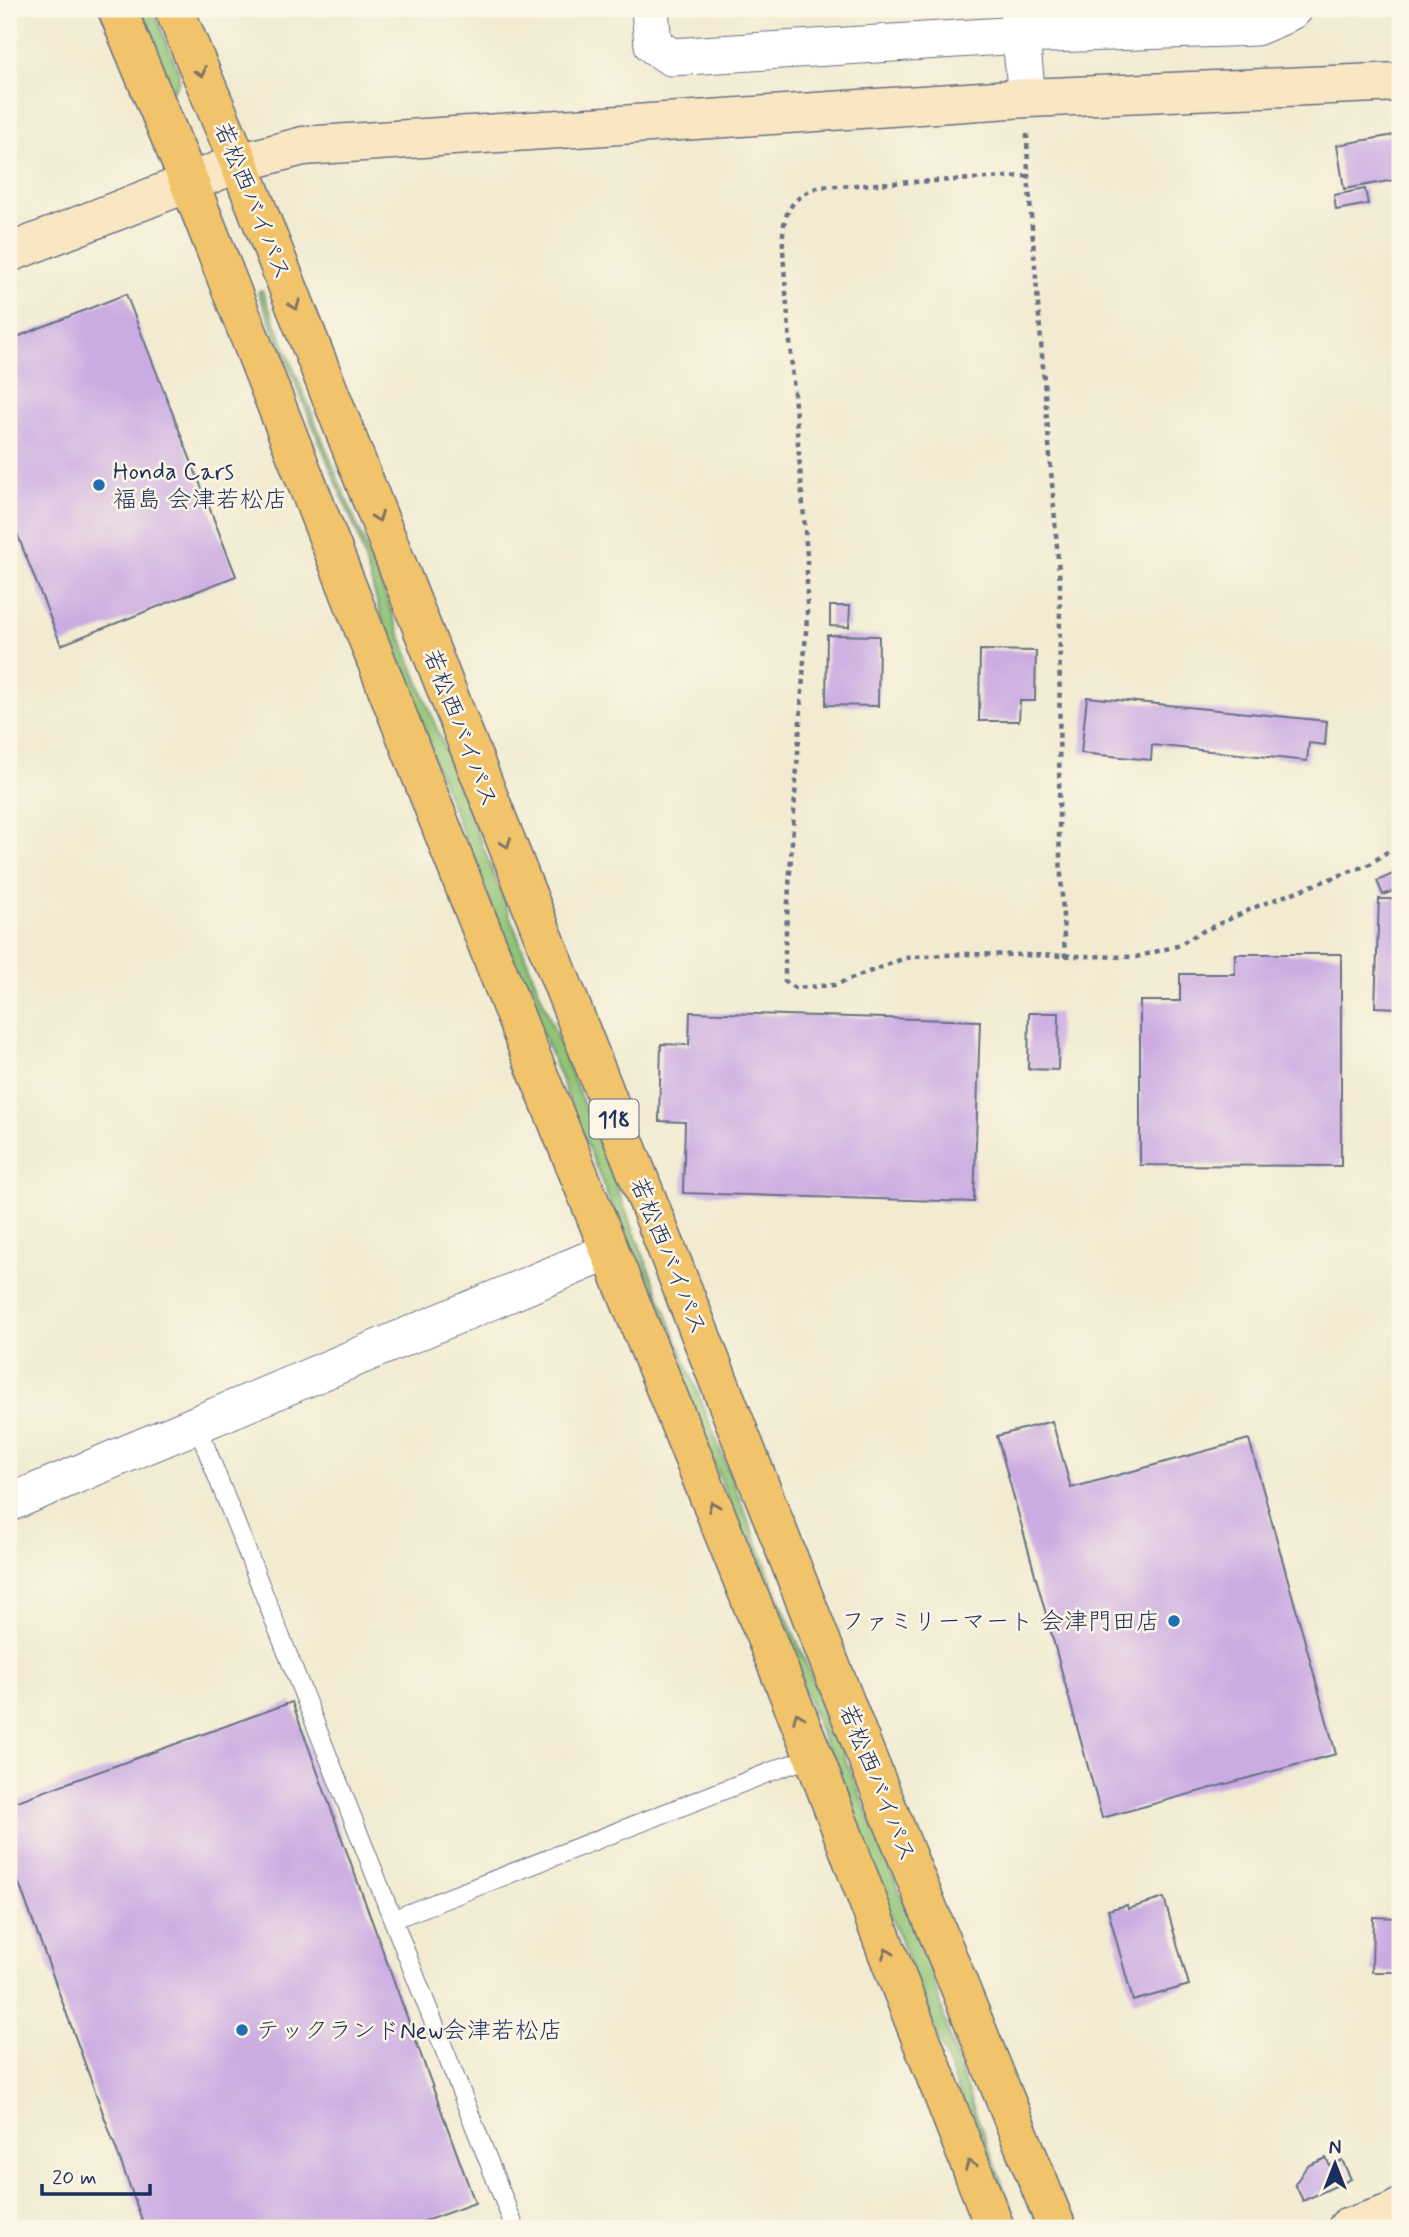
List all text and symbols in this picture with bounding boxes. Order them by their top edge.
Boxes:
one-way arrow [192,65,206,77]
street label: 若松西バイパス [206,118,297,285]
one-way arrow [286,299,300,311]
place label: Honda Cars 福島 会津若松店 [113,457,287,516]
marker: Honda Cars 福島 会津若松店 [91,477,107,493]
one-way arrow [369,511,383,523]
street label: 若松西バイパス [415,645,504,812]
one-way arrow [497,836,511,848]
road number: 118 [590,1100,638,1138]
street label: 若松西バイパス [622,1173,713,1340]
one-way arrow [707,1501,721,1513]
place label: ファミリーマート 会津門田店 [841,1607,1160,1638]
marker: ファミリーマート 会津門田店 [1166,1613,1182,1629]
street label: 若松西バイパス [831,1700,922,1867]
one-way arrow [792,1712,806,1724]
one-way arrow [882,1947,896,1959]
place label: テックランドNew会津若松店 [256,2016,563,2047]
marker: テックランドNew会津若松店 [234,2022,250,2038]
north arrow [1300,2128,1370,2198]
text: N [1329,2136,1341,2161]
scale bar [42,2153,150,2197]
one-way arrow [964,2159,978,2171]
text: 20 m [52,2164,97,2192]

